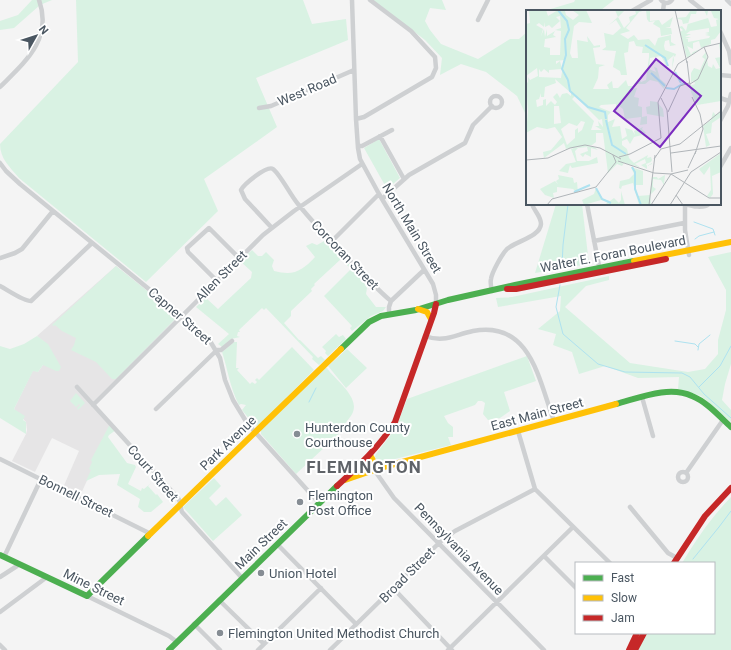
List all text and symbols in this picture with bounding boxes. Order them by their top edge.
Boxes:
inset map [526,10,721,205]
north arrow [16,16,56,56]
text: N [36,23,51,37]
street label: West Road [275,71,339,109]
street label: North Main Street [379,180,445,276]
street label: Corcoran Street [308,217,382,293]
street label: Walter E. Foran Boulevard [539,233,687,275]
street label: Allen Street [192,247,250,305]
street label: Capner Street [145,284,215,348]
street label: East Main Street [489,394,585,434]
street label: Park Avenue [197,413,259,473]
place label: Hunterdon County Courthouse [305,420,410,450]
marker: Hunterdon County Courthouse [292,429,302,439]
street label: Court Street [125,442,181,504]
district label: FLEMINGTON [306,457,422,477]
street label: Bonnell Street [36,472,116,520]
place label: Flemington Post Office [308,488,373,518]
marker: Flemington Post Office [295,497,305,507]
street label: Pennsylvania Avenue [411,500,507,598]
street label: Main Street [232,516,290,572]
street label: Broad Street [376,544,438,606]
legend [575,562,715,634]
street label: Mine Street [61,566,127,608]
place label: Union Hotel [269,566,337,581]
marker: Union Hotel [256,568,266,578]
text: Fast [611,571,634,585]
text: Slow [611,591,637,605]
text: Jam [611,611,635,625]
place label: Flemington United Methodist Church [228,626,440,641]
marker: Flemington United Methodist Church [215,628,225,638]

